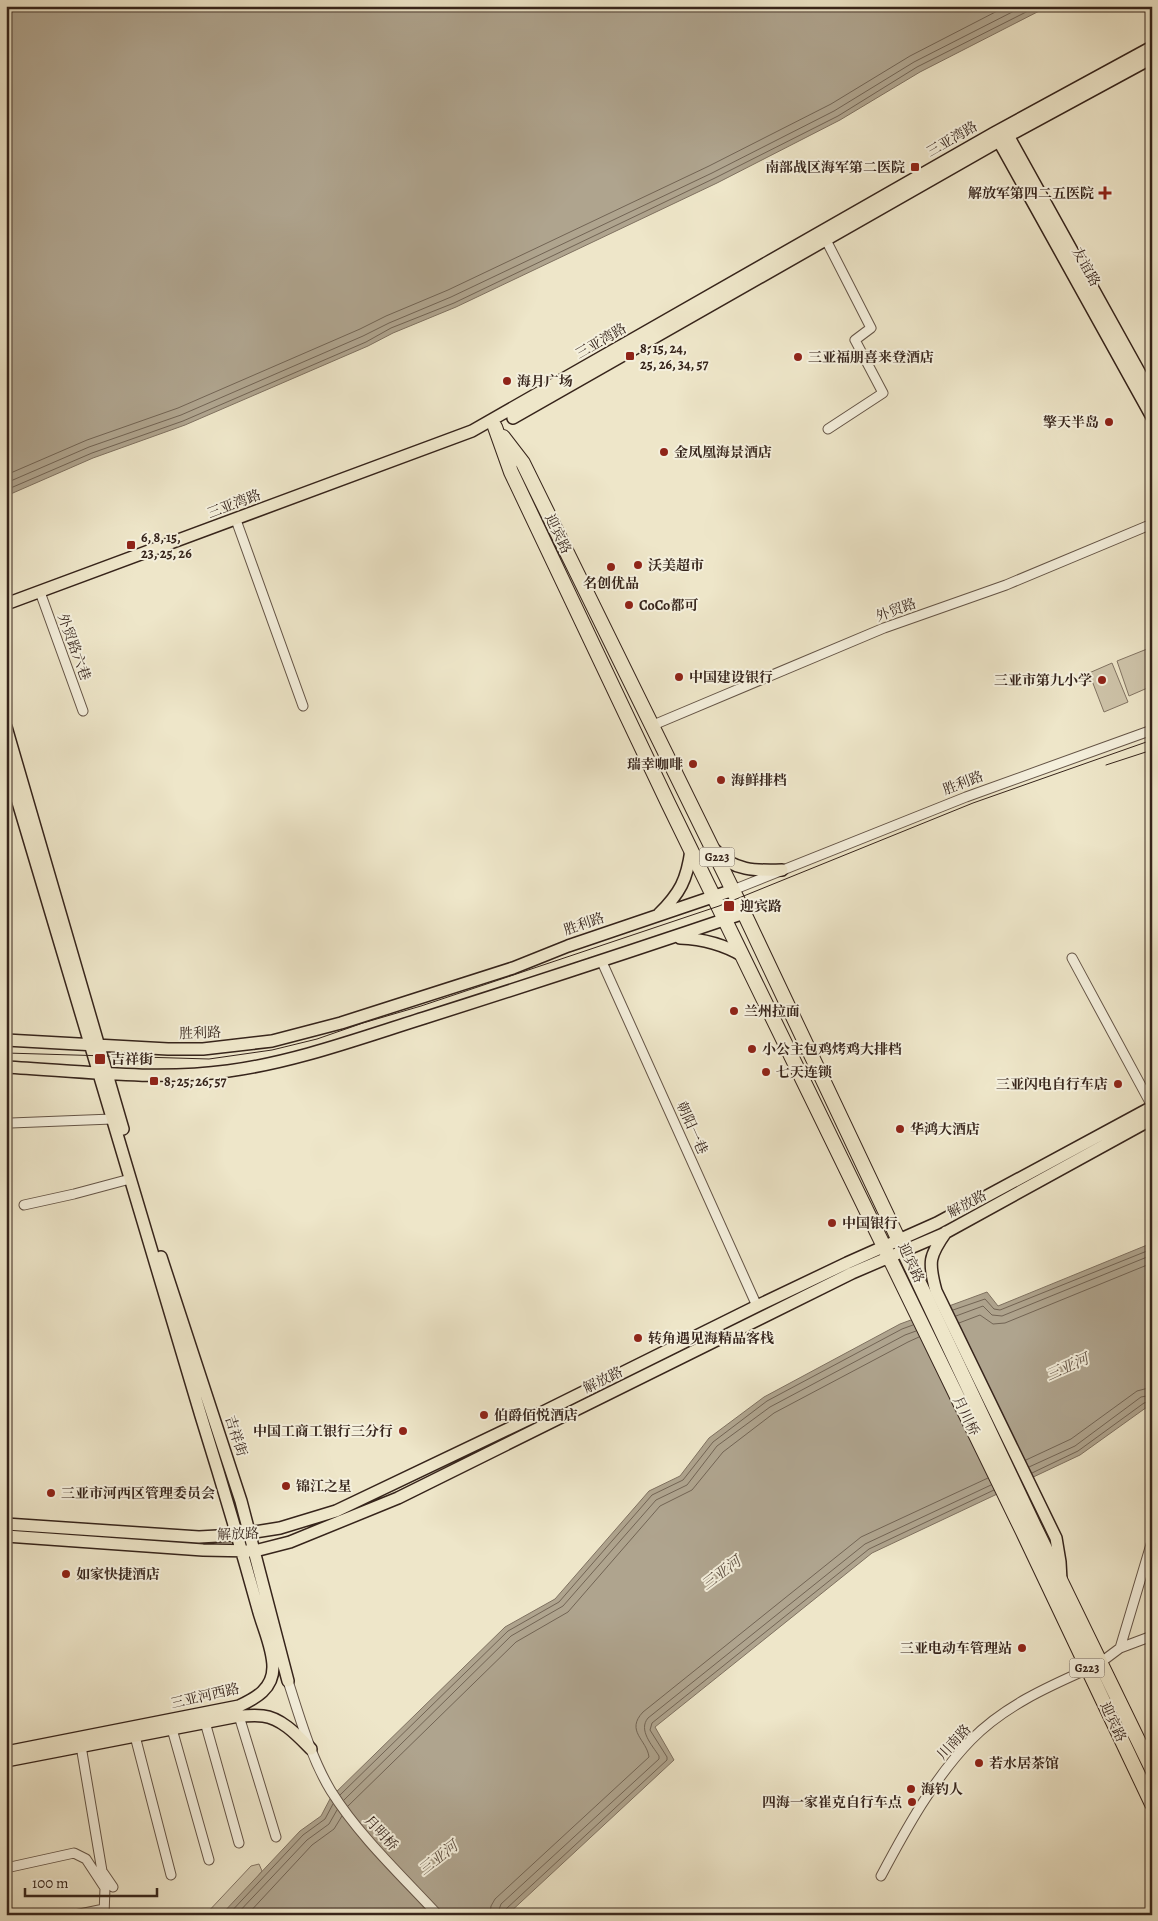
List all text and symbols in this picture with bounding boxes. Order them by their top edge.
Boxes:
street label: 三亚湾路 [923,117,981,161]
place label: 南部战区海军第二医院 [765,158,905,177]
marker: 南部战区海军第二医院 [909,161,921,173]
place label: 解放军第四二五医院 [968,184,1094,203]
marker: 解放军第四二五医院 [1098,186,1112,200]
street label: 友谊路 [1068,244,1104,290]
street label: 三亚湾路 [572,319,630,363]
place label: 8, 15, 24, 25, 26, 34, 57 [640,339,708,374]
place label: 三亚福朋喜来登酒店 [808,348,934,367]
marker: 8, 15, 24, 25, 26, 34, 57 [624,350,636,362]
marker: 三亚福朋喜来登酒店 [792,351,804,363]
place label: 海月广场 [517,372,573,391]
marker: 海月广场 [501,375,513,387]
place label: 擎天半岛 [1043,413,1099,432]
marker: 擎天半岛 [1103,416,1115,428]
place label: 金凤凰海景酒店 [674,443,772,462]
marker: 金凤凰海景酒店 [658,446,670,458]
street label: 三亚湾路 [204,485,264,523]
street label: 迎宾路 [540,511,576,557]
place label: 6, 8, 15, 23, 25, 26 [141,528,192,563]
marker: 6, 8, 15, 23, 25, 26 [125,539,137,551]
place label: 沃美超市 [648,556,704,575]
marker: 沃美超市 [632,559,644,571]
marker: 名创优品 [605,561,617,573]
place label: 名创优品 [583,574,639,593]
street label: 外贸路 [873,594,919,626]
place label: CoCo都可 [639,596,698,615]
marker: CoCo都可 [623,599,635,611]
street label: 外贸路六巷 [53,611,95,683]
place label: 中国建设银行 [689,668,773,687]
marker: 中国建设银行 [673,671,685,683]
place label: 三亚市第九小学 [994,671,1092,690]
marker: 三亚市第九小学 [1096,674,1108,686]
place label: 瑞幸咖啡 [627,755,683,774]
marker: 瑞幸咖啡 [687,758,699,770]
street label: 胜利路 [940,767,986,799]
place label: 海鲜排档 [731,771,787,790]
marker: 海鲜排档 [715,774,727,786]
road number: G223 [700,848,734,866]
place label: 迎宾路 [740,897,782,916]
marker: 迎宾路 [722,899,736,913]
street label: 胜利路 [561,908,607,940]
place label: 兰州拉面 [744,1002,800,1021]
marker: 兰州拉面 [728,1005,740,1017]
street label: 胜利路 [179,1023,221,1043]
place label: 小公主包鸡烤鸡大排档 [762,1040,902,1059]
marker: 小公主包鸡烤鸡大排档 [746,1043,758,1055]
place label: 吉祥街 [111,1050,153,1069]
marker: 吉祥街 [93,1052,107,1066]
place label: 七天连锁 [776,1063,832,1082]
marker: 七天连锁 [760,1066,772,1078]
place label: 8, 25, 26, 57 [164,1072,227,1091]
marker: 8, 25, 26, 57 [148,1075,160,1087]
place label: 三亚闪电自行车店 [996,1075,1108,1094]
marker: 三亚闪电自行车店 [1112,1078,1124,1090]
street label: 朝阳一巷 [672,1099,712,1157]
place label: 华鸿大酒店 [910,1120,980,1139]
marker: 华鸿大酒店 [894,1123,906,1135]
street label: 解放路 [944,1186,990,1222]
place label: 中国银行 [842,1214,898,1233]
marker: 中国银行 [826,1217,838,1229]
street label: 迎宾路 [894,1240,928,1286]
place label: 转角遇见海精品客栈 [648,1329,774,1348]
marker: 转角遇见海精品客栈 [632,1332,644,1344]
water label: 三亚河 [1042,1347,1094,1385]
street label: 解放路 [580,1362,626,1398]
street label: 月川桥 [948,1393,984,1439]
place label: 伯爵佰悦酒店 [494,1406,578,1425]
marker: 伯爵佰悦酒店 [478,1409,490,1421]
street label: 吉祥街 [220,1413,252,1459]
place label: 中国工商工银行三分行 [253,1422,393,1441]
marker: 中国工商工银行三分行 [397,1425,409,1437]
place label: 锦江之星 [296,1477,352,1496]
marker: 锦江之星 [280,1480,292,1492]
place label: 三亚市河西区管理委员会 [61,1484,215,1503]
marker: 三亚市河西区管理委员会 [45,1487,57,1499]
street label: 解放路 [217,1524,259,1544]
water label: 三亚河 [697,1550,747,1595]
place label: 如家快捷酒店 [76,1565,160,1584]
marker: 如家快捷酒店 [60,1568,72,1580]
place label: 三亚电动车管理站 [900,1639,1012,1658]
marker: 三亚电动车管理站 [1016,1642,1028,1654]
road number: G223 [1070,1659,1104,1678]
street label: 三亚河西路 [169,1679,241,1713]
street label: 迎宾路 [1096,1699,1130,1745]
street label: 川南路 [933,1720,975,1764]
place label: 若水居茶馆 [989,1754,1059,1773]
marker: 若水居茶馆 [973,1757,985,1769]
place label: 海钓人 [921,1780,963,1799]
marker: 海钓人 [905,1783,917,1795]
place label: 四海一家崔克自行车点 [762,1793,902,1812]
marker: 四海一家崔克自行车点 [906,1796,918,1808]
street label: 月明桥 [360,1811,402,1855]
water label: 三亚河 [414,1834,464,1880]
scale bar [25,1866,158,1898]
text: 100 m [32,1873,69,1893]

